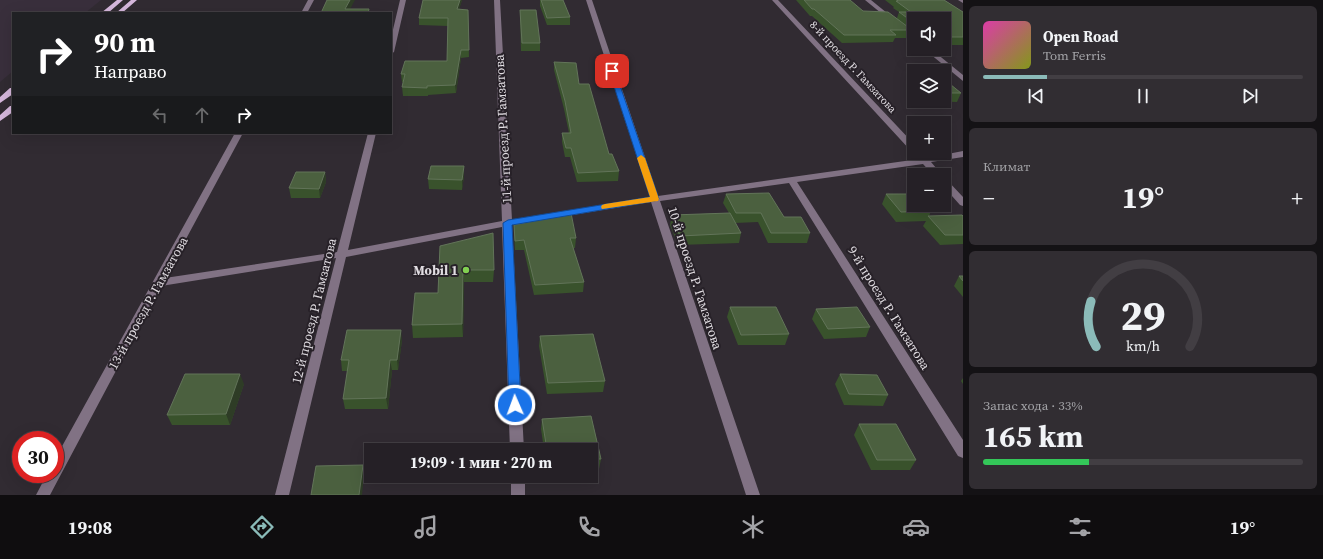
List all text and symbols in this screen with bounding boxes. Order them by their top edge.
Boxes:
map controls [907,12,951,212]
button: sound [907,12,951,56]
street label: 8-й проезд Р. Гамзатова [806,18,900,117]
text: 90 m [94,23,156,61]
text: Open Road [1043,26,1118,47]
icon: right [28,28,80,80]
text: Tom Ferris [1043,47,1106,64]
street label: 11-й проезд Р. Гамзатова [491,54,515,204]
pin [595,54,629,88]
text: Направо [94,59,167,84]
icon: arrive [601,60,623,82]
button: layers [907,64,951,108]
icon: previous [1025,85,1047,107]
icon: pause [1132,85,1154,107]
icon: next [1239,85,1261,107]
icon: left [149,104,171,126]
icon: ahead [191,104,213,126]
icon: right [233,104,255,126]
button: + [907,116,951,160]
text: Климат [983,158,1030,175]
button: − [907,168,951,212]
text: 19° [1122,177,1164,218]
text: − [983,183,995,213]
text: + [1291,183,1303,213]
street label: 10-й проезд Р. Гамзатова [664,204,726,352]
street label: 13-й проезд Р. Гамзатова [104,233,192,372]
street label: 12-й проезд Р. Гамзатова [288,236,340,386]
street label: 9-й проезд Р. Гамзатова [844,243,934,373]
place label: Mobil 1 [413,262,458,279]
marker: Mobil 1 [461,265,471,275]
text: 29 [1120,286,1166,343]
text: km/h [1126,335,1160,355]
position arrow [494,384,536,426]
text: Запас хода · 33% [983,397,1083,414]
text: 165 km [983,416,1083,457]
speed limit sign: 30 [12,431,64,483]
text: 19:09 · 1 мин · 270 m [410,452,552,473]
icon: directions [248,513,276,541]
icon: music [412,513,440,541]
icon: phone [575,513,603,541]
icon: climate [739,513,767,541]
icon: car [902,513,930,541]
icon: filters [1066,513,1094,541]
text: 19:08 [68,515,112,540]
text: 19° [1230,515,1255,540]

